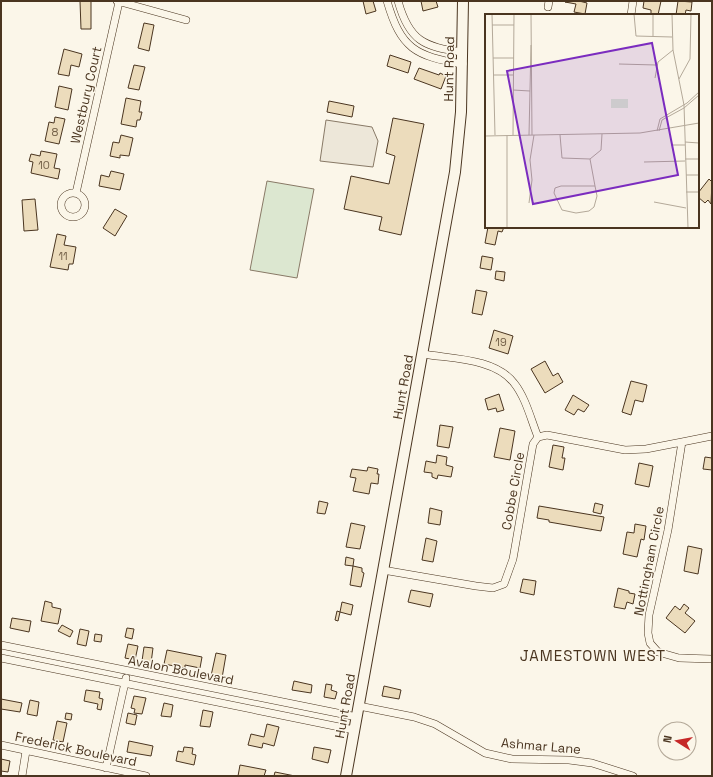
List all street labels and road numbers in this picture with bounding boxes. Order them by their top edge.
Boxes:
street label: Hunt Road [440,36,458,102]
street label: Westbury Court [67,45,105,145]
street label: Hunt Road [389,353,417,421]
street label: Cobbe Circle [498,451,528,531]
street label: Nottingham Circle [630,505,668,617]
street label: Avalon Boulevard [127,651,235,689]
street label: Hunt Road [331,672,359,740]
street label: Frederick Boulevard [14,728,138,770]
street label: Ashmar Lane [500,734,582,758]

